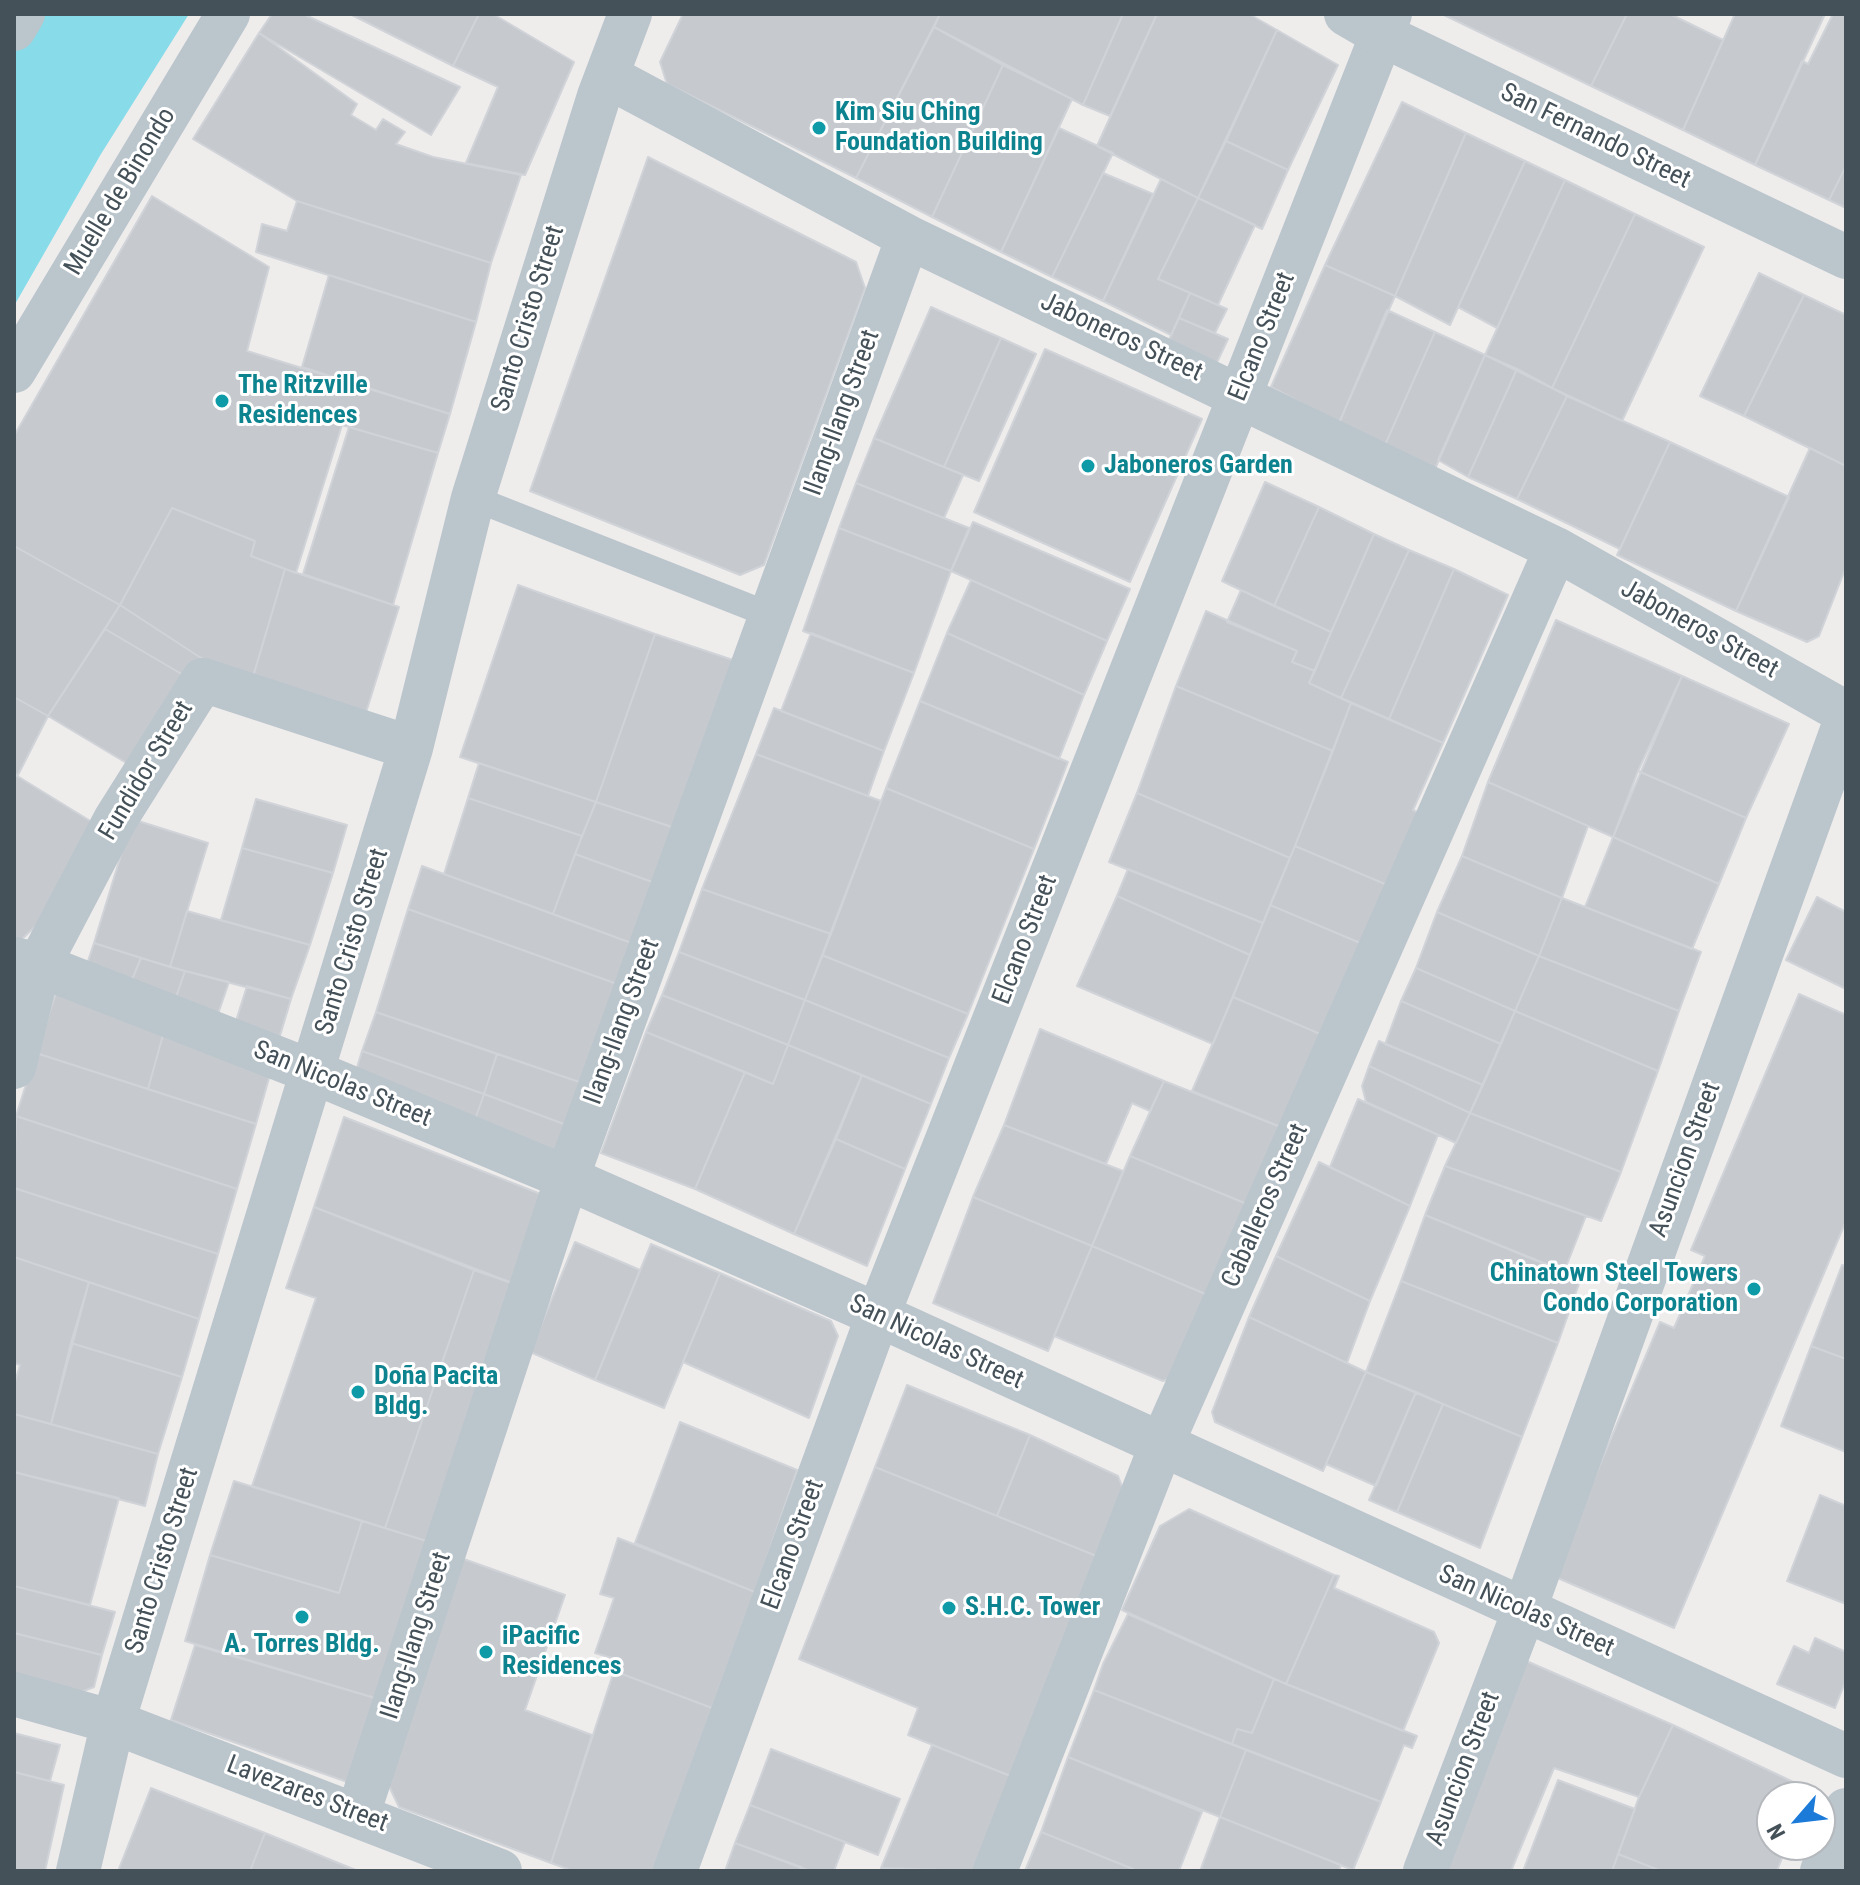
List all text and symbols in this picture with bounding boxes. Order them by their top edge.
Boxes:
street label: San Fernando Street [1495,78,1695,196]
place label: Kim Siu Ching Foundation Building [835,97,1043,158]
street label: Muelle de Binondo [59,103,183,281]
marker: Kim Siu Ching Foundation Building [810,119,828,137]
street label: Santo Cristo Street [486,222,572,416]
street label: Elcano Street [1223,268,1303,406]
street label: Jaboneros Street [1035,287,1207,389]
street label: Ilang-Ilang Street [799,326,887,500]
place label: The Ritzville Residences [238,370,368,432]
marker: The Ritzville Residences [213,392,231,410]
place label: Jaboneros Garden [1104,450,1293,482]
marker: Jaboneros Garden [1079,457,1097,475]
street label: Jaboneros Street [1615,574,1783,686]
street label: Fundidor Street [93,696,201,846]
street label: Santo Cristo Street [310,845,396,1039]
street label: Elcano Street [987,871,1065,1009]
street label: Ilang-Ilang Street [579,935,667,1109]
street label: San Nicolas Street [249,1035,435,1135]
street label: Asuncion Street [1644,1078,1728,1242]
street label: Caballeros Street [1216,1119,1316,1293]
place label: Chinatown Steel Towers Condo Corporation [1490,1258,1738,1320]
marker: Chinatown Steel Towers Condo Corporation [1745,1280,1763,1298]
street label: San Nicolas Street [844,1289,1028,1397]
place label: Doña Pacita Bldg. [374,1361,498,1422]
marker: Doña Pacita Bldg. [349,1383,367,1401]
street label: Santo Cristo Street [120,1464,206,1658]
street label: Elcano Street [756,1476,832,1614]
street label: Ilang-Ilang Street [375,1548,459,1724]
street label: San Nicolas Street [1433,1559,1619,1665]
place label: S.H.C. Tower [965,1592,1100,1624]
marker: S.H.C. Tower [940,1599,958,1617]
marker: A. Torres Bldg. [293,1608,311,1626]
place label: iPacific Residences [502,1621,622,1682]
place label: A. Torres Bldg. [224,1629,380,1661]
marker: iPacific Residences [477,1643,495,1661]
street label: Asuncion Street [1420,1688,1508,1850]
street label: Lavezares Street [222,1750,392,1840]
north arrow [1756,1781,1836,1861]
text: N [1762,1820,1790,1843]

